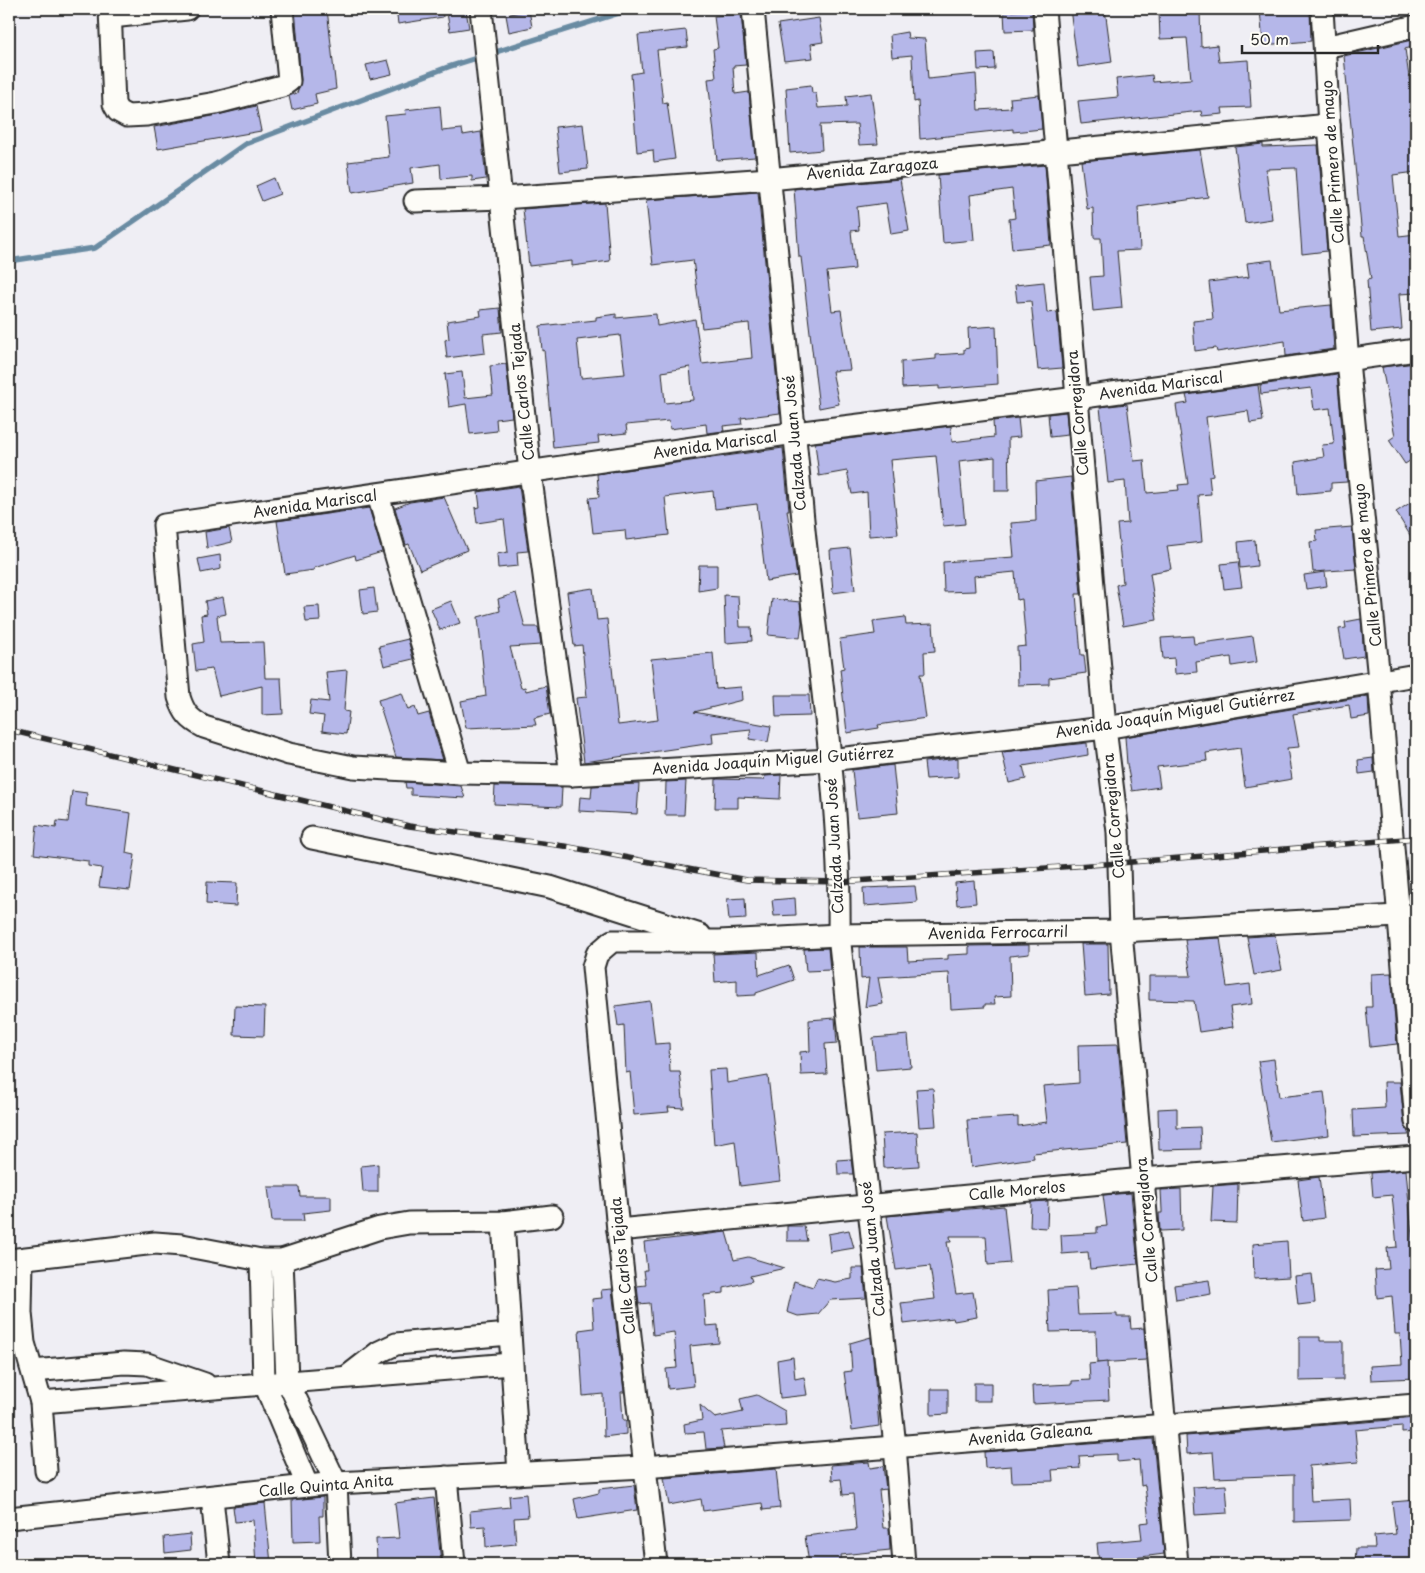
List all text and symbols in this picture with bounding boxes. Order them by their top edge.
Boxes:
scale bar [1242,22,1379,54]
text: 50 m [1250,27,1289,50]
street label: Calle Primero de mayo [1314,79,1349,245]
street label: Avenida Zaragoza [805,150,939,185]
street label: Calle Carlos Tejada [502,322,539,462]
street label: Calle Corregidora [1059,349,1093,477]
street label: Avenida Mariscal [1097,364,1224,405]
street label: Calzada Juan José [776,374,811,512]
street label: Avenida Mariscal [651,423,778,464]
street label: Avenida Mariscal [251,482,378,523]
street label: Calle Primero de mayo [1346,482,1387,648]
street label: Avenida Joaquín Miguel Gutiérrez [1053,682,1296,743]
street label: Avenida Joaquín Miguel Gutiérrez [651,740,894,779]
street label: Calle Corregidora [1095,752,1129,880]
street label: Calzada Juan José [818,777,849,915]
street label: Avenida Ferrocarril [928,919,1068,944]
street label: Calle Corregidora [1128,1156,1162,1284]
street label: Calle Morelos [967,1174,1066,1205]
street label: Calzada Juan José [853,1180,890,1318]
street label: Calle Carlos Tejada [603,1196,640,1336]
street label: Avenida Galeana [967,1417,1094,1450]
street label: Calle Quinta Anita [258,1467,395,1502]

